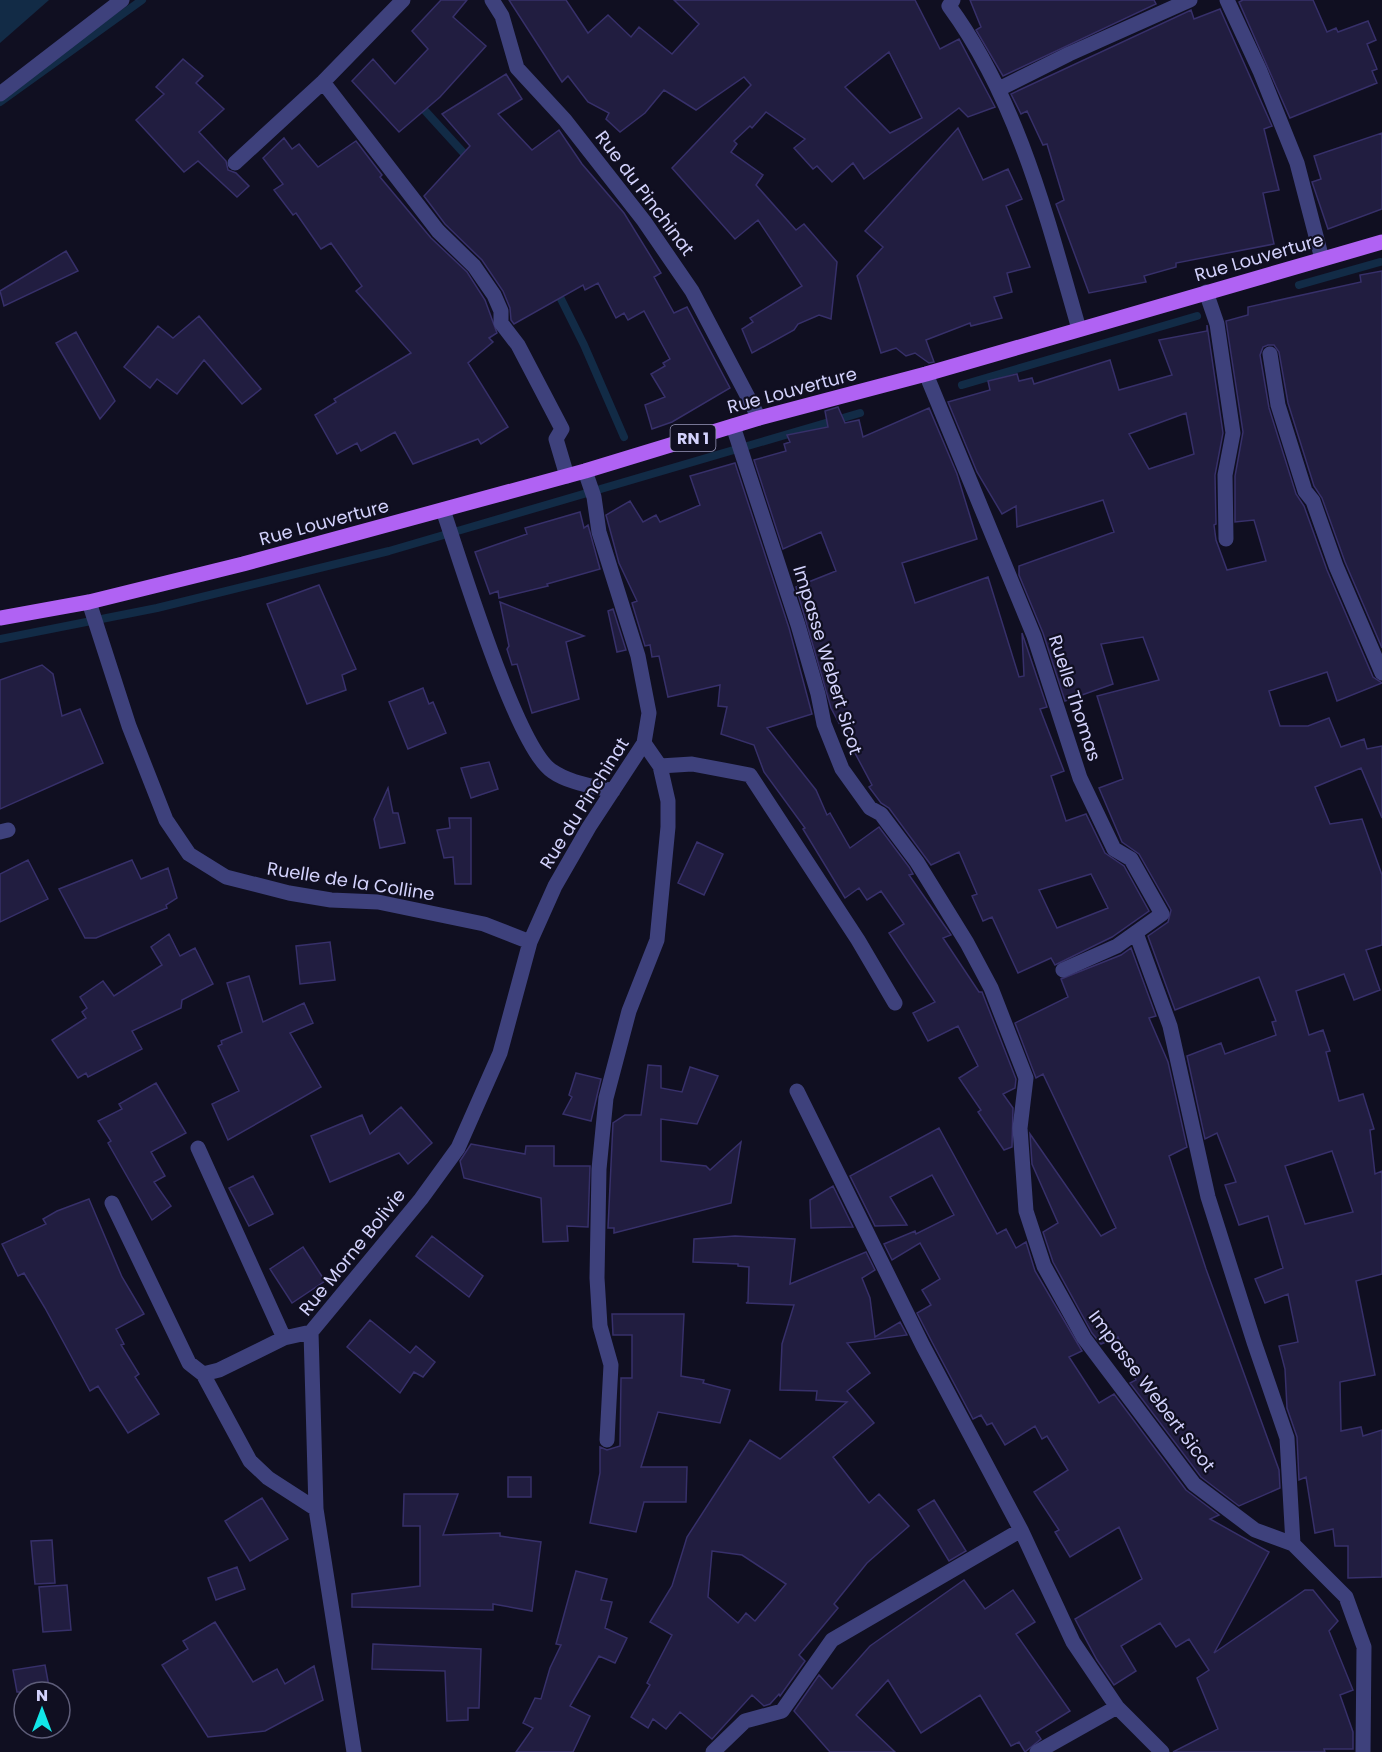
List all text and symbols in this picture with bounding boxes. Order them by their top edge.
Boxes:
street label: Rue du Pinchinat [590,125,700,261]
street label: Rue Louverture [1192,227,1326,287]
street label: Rue Louverture [724,361,860,419]
road number: RN 1 [670,425,716,451]
street label: Rue Louverture [256,493,392,551]
street label: Impasse Webert Sicot [787,563,869,757]
street label: Ruelle Thomas [1043,632,1107,764]
street label: Rue du Pinchinat [534,733,634,873]
street label: Ruelle de la Colline [265,855,437,907]
street label: Rue Morne Bolivie [293,1183,411,1321]
street label: Impasse Webert Sicot [1083,1305,1221,1477]
north arrow [12,1680,72,1740]
text: N [36,1684,48,1707]

